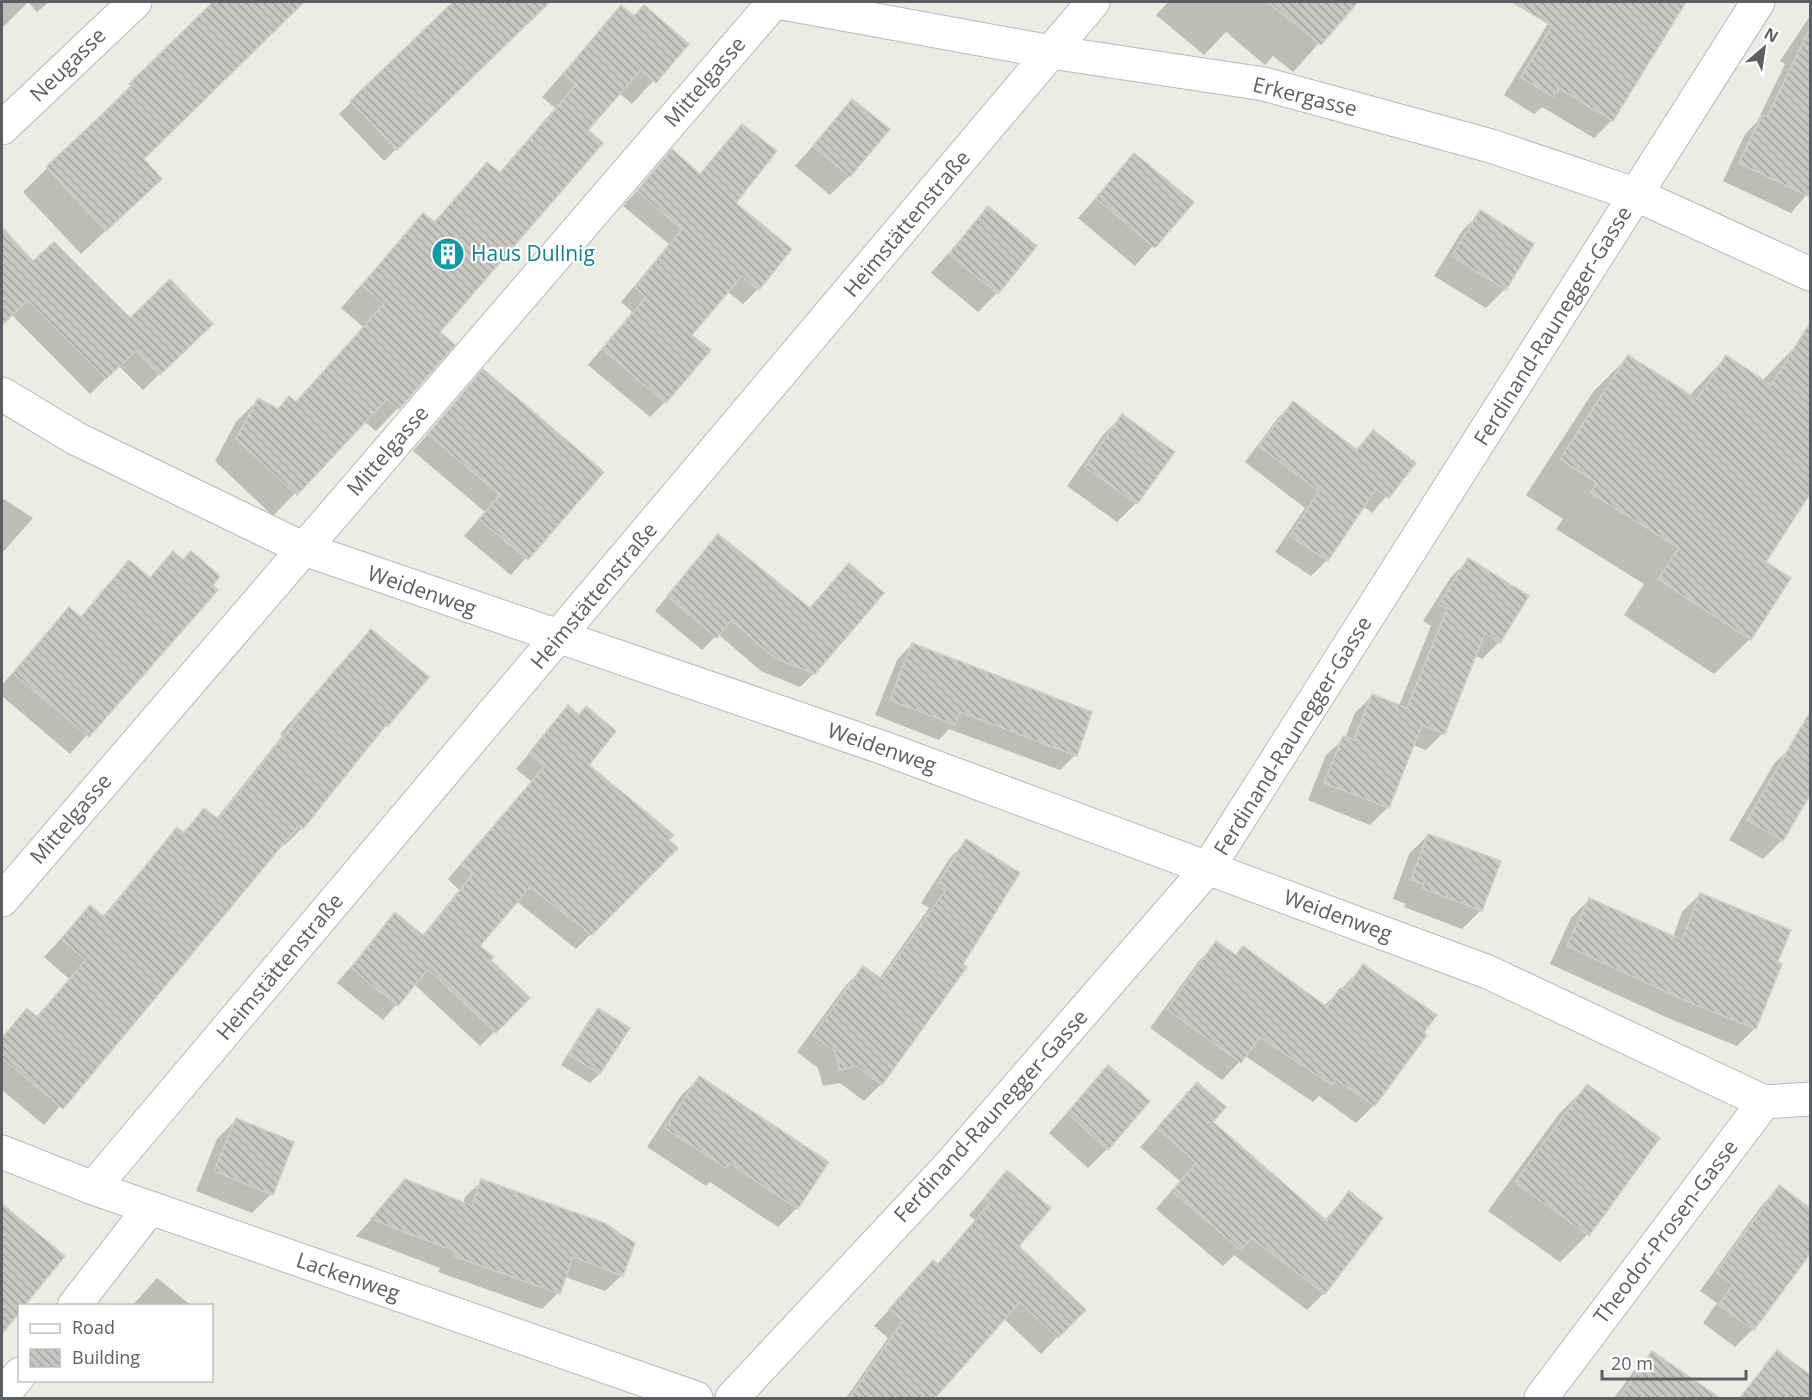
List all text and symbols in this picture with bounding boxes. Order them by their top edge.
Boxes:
north arrow [1734,18,1794,78]
street label: Neugasse [23,21,111,107]
text: N [1760,22,1782,48]
street label: Mittelgasse [657,30,751,132]
street label: Erkergasse [1250,70,1360,123]
street label: Heimstättenstraße [837,144,976,303]
street label: Ferdinand-Raunegger-Gasse [1467,200,1637,450]
building icon: Haus Dullnig [430,236,466,272]
place label: Haus Dullnig [471,239,595,267]
street label: Mittelgasse [340,399,434,501]
street label: Heimstättenstraße [524,516,663,675]
street label: Weidenweg [364,558,481,622]
street label: Ferdinand-Raunegger-Gasse [1207,610,1377,860]
street label: Weidenweg [824,715,941,779]
street label: Mittelgasse [23,767,117,869]
street label: Weidenweg [1280,882,1396,948]
street label: Heimstättenstraße [210,887,349,1046]
street label: Ferdinand-Raunegger-Gasse [887,1003,1093,1228]
street label: Theodor-Prosen-Gasse [1587,1134,1744,1329]
street label: Lackenweg [293,1245,404,1307]
legend [18,1304,213,1382]
text: Road [72,1315,115,1339]
scale bar [1602,1343,1746,1381]
text: Building [72,1345,140,1369]
text: 20 m [1611,1351,1653,1375]

